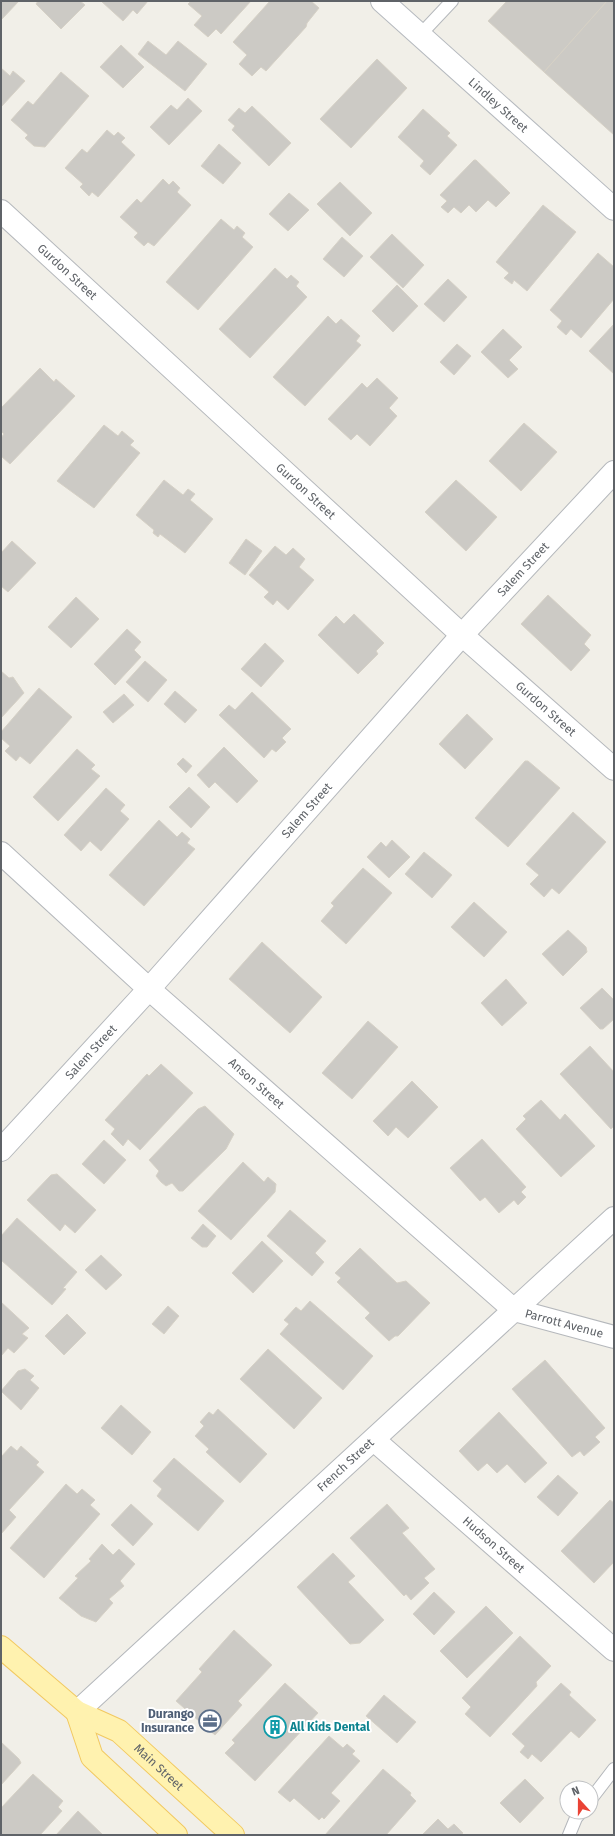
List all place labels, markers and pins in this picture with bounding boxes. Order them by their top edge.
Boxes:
place label: Durango Insurance [141,1707,194,1735]
office icon: Durango Insurance [197,1708,223,1734]
building icon: All Kids Dental [262,1714,288,1740]
place label: All Kids Dental [289,1720,370,1734]

